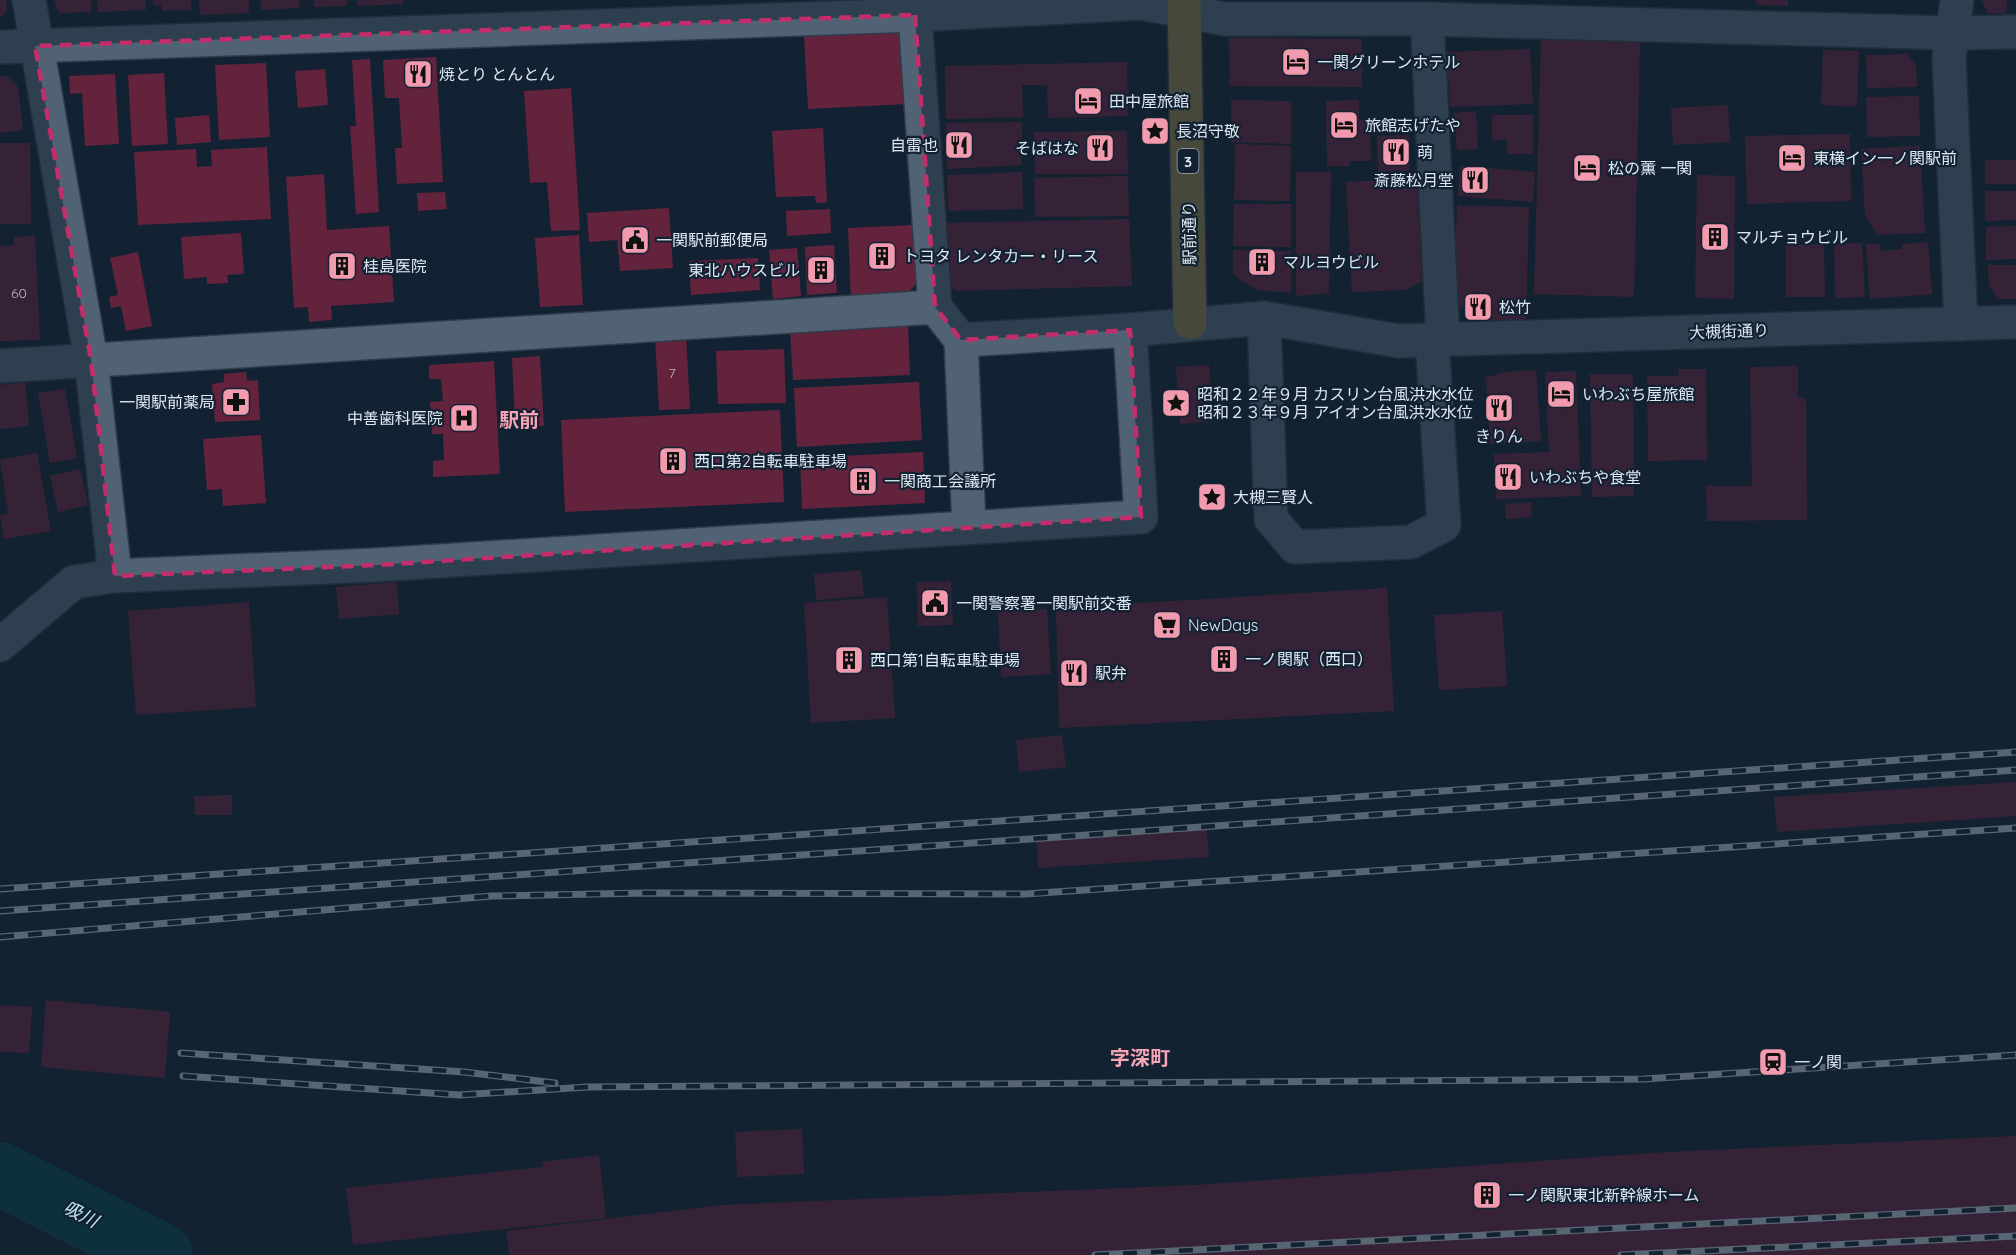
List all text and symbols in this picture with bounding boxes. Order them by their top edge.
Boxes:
hotel icon: 一関グリーンホテル [1280,46,1312,78]
place label: 一関グリーンホテル [1317,52,1460,72]
restaurant icon: 焼とり とんとん [402,58,434,90]
place label: 焼とり とんとん [439,64,555,84]
hotel icon: 田中屋旅館 [1072,85,1104,117]
place label: 田中屋旅館 [1109,91,1189,111]
hotel icon: 旅館志げたや [1328,109,1360,141]
place icon: 長沼守敬 [1139,115,1171,147]
place label: 旅館志げたや [1365,115,1461,135]
place label: 長沼守敬 [1176,121,1240,141]
restaurant icon: 自雷也 [943,129,975,161]
restaurant icon: そばはな [1084,132,1116,164]
place label: 自雷也 [890,135,938,155]
restaurant icon: 萌 [1380,136,1412,168]
place label: そばはな [1015,138,1079,158]
place label: 萌 [1417,142,1433,162]
hotel icon: 東横イン一ノ関駅前 [1776,142,1808,174]
place label: 東横イン一ノ関駅前 [1813,148,1957,168]
road number: 3 [1178,149,1198,173]
hotel icon: 松の薫 一関 [1571,152,1603,184]
place label: 松の薫 一関 [1608,158,1692,178]
restaurant icon: 斎藤松月堂 [1459,164,1491,196]
place label: 斎藤松月堂 [1374,170,1454,190]
street label: 駅前通り [1178,201,1200,265]
building icon: マルチョウビル [1699,221,1731,253]
public building icon: 一関駅前郵便局 [619,224,651,256]
place label: マルチョウビル [1736,227,1848,247]
place label: 一関駅前郵便局 [656,230,768,250]
building icon: トヨタ レンタカー・リース [866,240,898,272]
place label: トヨタ レンタカー・リース [903,246,1099,266]
building icon: マルヨウビル [1246,246,1278,278]
building icon: 桂島医院 [326,250,358,282]
place label: マルヨウビル [1283,252,1379,272]
building icon: 東北ハウスビル [805,254,837,286]
place label: 桂島医院 [363,256,427,276]
place label: 東北ハウスビル [688,260,800,280]
house number: 60 [11,284,27,302]
restaurant icon: 松竹 [1462,291,1494,323]
place label: 松竹 [1499,297,1531,317]
street label: 大槻街通り [1689,320,1769,342]
house number: 7 [668,364,676,382]
hotel icon: いわぶち屋旅館 [1545,378,1577,410]
place label: 昭和２２年９月 カスリン台風洪水水位 昭和２３年９月 アイオン台風洪水水位 [1197,384,1473,422]
place label: いわぶち屋旅館 [1582,384,1694,404]
pharmacy icon: 一関駅前薬局 [220,386,252,418]
place icon: 昭和２２年９月 カスリン台風洪水水位 昭和２３年９月 アイオン台風洪水水位 [1160,387,1192,419]
place label: 一関駅前薬局 [119,392,215,412]
restaurant icon: きりん [1483,392,1515,424]
hospital icon: 中善歯科医院 [448,402,480,434]
district label: 駅前 [499,407,539,432]
place label: 中善歯科医院 [347,408,443,428]
place label: きりん [1475,426,1523,446]
building icon: 西口第2自転車駐車場 [657,445,689,477]
place label: 西口第2自転車駐車場 [694,451,847,471]
restaurant icon: いわぶちや食堂 [1492,461,1524,493]
building icon: 一関商工会議所 [847,465,879,497]
place label: いわぶちや食堂 [1529,467,1641,487]
place label: 一関商工会議所 [884,471,996,491]
place icon: 大槻三賢人 [1196,481,1228,513]
place label: 大槻三賢人 [1233,487,1313,507]
public building icon: 一関警察署一関駅前交番 [919,587,951,619]
place label: 一関警察署一関駅前交番 [956,593,1132,613]
supermarket icon: NewDays [1151,609,1183,641]
place label: NewDays [1188,615,1258,635]
building icon: 一ノ関駅（西口） [1208,643,1240,675]
building icon: 西口第1自転車駐車場 [833,644,865,676]
place label: 一ノ関駅（西口） [1245,649,1373,669]
place label: 西口第1自転車駐車場 [870,650,1020,670]
restaurant icon: 駅弁 [1058,657,1090,689]
place label: 駅弁 [1095,663,1127,683]
district label: 字深町 [1110,1045,1170,1070]
station icon: 一ノ関 [1757,1046,1789,1078]
place label: 一ノ関 [1794,1052,1842,1072]
building icon: 一ノ関駅東北新幹線ホーム [1471,1179,1503,1211]
place label: 一ノ関駅東北新幹線ホーム [1508,1185,1700,1205]
water label: 吸川 [60,1196,104,1233]

